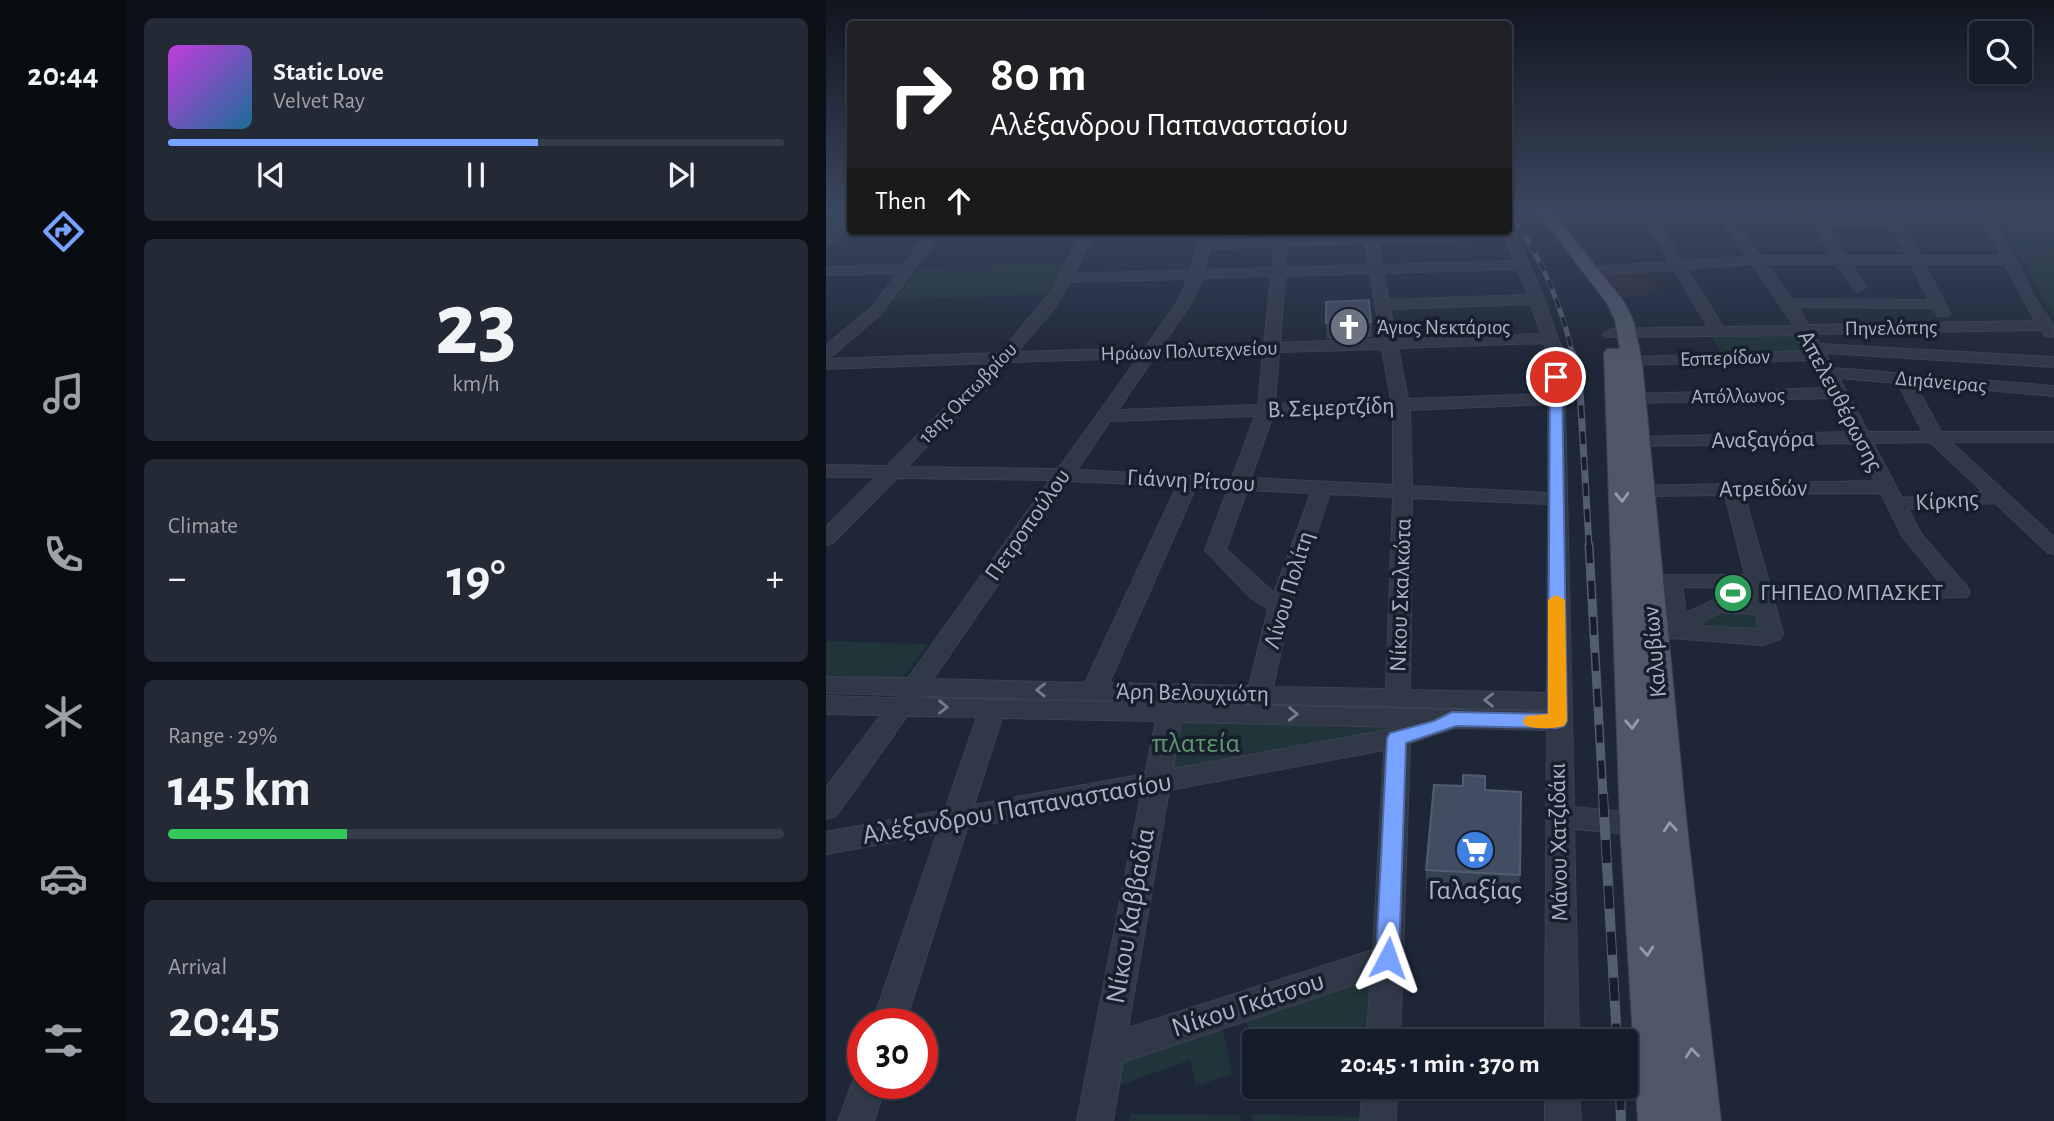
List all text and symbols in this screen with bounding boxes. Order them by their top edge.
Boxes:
map controls [1969,21,2032,84]
button: search [1969,21,2032,84]
icon: right [875,49,966,140]
text: 80 m [990,51,1087,100]
text: 20:44 [27,59,99,91]
text: Static Love [273,59,384,85]
text: Velvet Ray [273,90,365,113]
text: Αλέξανδρου Παπαναστασίου [990,109,1349,141]
icon: previous [252,156,290,194]
icon: pause [457,156,495,194]
icon: next [662,156,700,194]
icon: ahead [940,182,978,220]
text: Then [875,188,926,214]
icon: directions [39,207,88,256]
text: 23 [435,280,517,371]
church icon: Άγιος Νεκτάριος [1328,306,1370,348]
place label: Άγιος Νεκτάριος [1376,317,1510,338]
street label: Πηνελόπης [1844,317,1938,339]
street label: Απελευθέρωσης [1793,327,1887,475]
street label: Ηρώων Πολυτεχνείου [1100,337,1278,365]
street label: 18ης Οκτωβρίου [915,339,1021,447]
street label: Εσπερίδων [1680,346,1771,370]
pin [1526,347,1586,407]
icon: arrive [1537,358,1575,396]
street label: Διηάνειρας [1894,368,1988,396]
icon: music [39,369,88,418]
text: km/h [452,373,500,396]
street label: Απόλλωνος [1691,385,1785,407]
street label: Β. Σεμερτζίδη [1267,394,1395,422]
street label: Αναξαγόρα [1711,427,1815,453]
street label: Πετροπούλου [981,465,1075,585]
street label: Γιάννη Ρίτσου [1126,466,1256,496]
street label: Ατρειδών [1719,476,1807,502]
street label: Κίρκης [1914,487,1980,515]
one-way arrow [1615,491,1630,502]
text: Climate [168,515,238,538]
street label: Νίκου Σκαλκώτα [1386,518,1416,672]
street label: Λίνου Πολίτη [1260,529,1318,651]
icon: phone [39,530,88,579]
text: 19° [446,553,506,605]
text: − [168,560,186,598]
text: + [766,560,784,598]
sports icon: ΓΗΠΕΔΟ ΜΠΑΣΚΕΤ [1712,572,1754,614]
place label: ΓΗΠΕΔΟ ΜΠΑΣΚΕΤ [1760,581,1943,605]
street label: Καλυβίων [1639,605,1671,699]
street label: Άρη Βελουχιώτη [1115,680,1269,706]
one-way arrow [1035,682,1046,697]
icon: climate [39,692,88,741]
one-way arrow [1483,693,1494,708]
one-way arrow [938,699,949,715]
one-way arrow [1288,707,1299,722]
one-way arrow [1625,719,1640,730]
text: Range · 29% [168,725,277,748]
park label: πλατεία [1151,730,1240,758]
text: 145 km [168,763,311,815]
street label: Μάνου Χατζιδάκι [1546,763,1572,921]
street label: Αλέξανδρου Παπαναστασίου [860,768,1174,850]
one-way arrow [1663,821,1678,832]
street label: Νίκου Καββαδία [1102,826,1160,1006]
supermarket icon: Γαλαξίας [1454,829,1496,871]
icon: car [39,854,88,903]
place label: Γαλαξίας [1428,877,1522,905]
position arrow [1351,921,1425,995]
one-way arrow [1639,946,1654,957]
text: Arrival [168,956,227,979]
street label: Νίκου Γκάτσου [1168,967,1328,1043]
text: 20:45 [168,994,280,1046]
speed limit sign: 30 [847,1008,938,1099]
icon: filters [39,1016,88,1065]
one-way arrow [1685,1047,1700,1058]
text: 20:45 · 1 min · 370 m [1340,1051,1540,1077]

